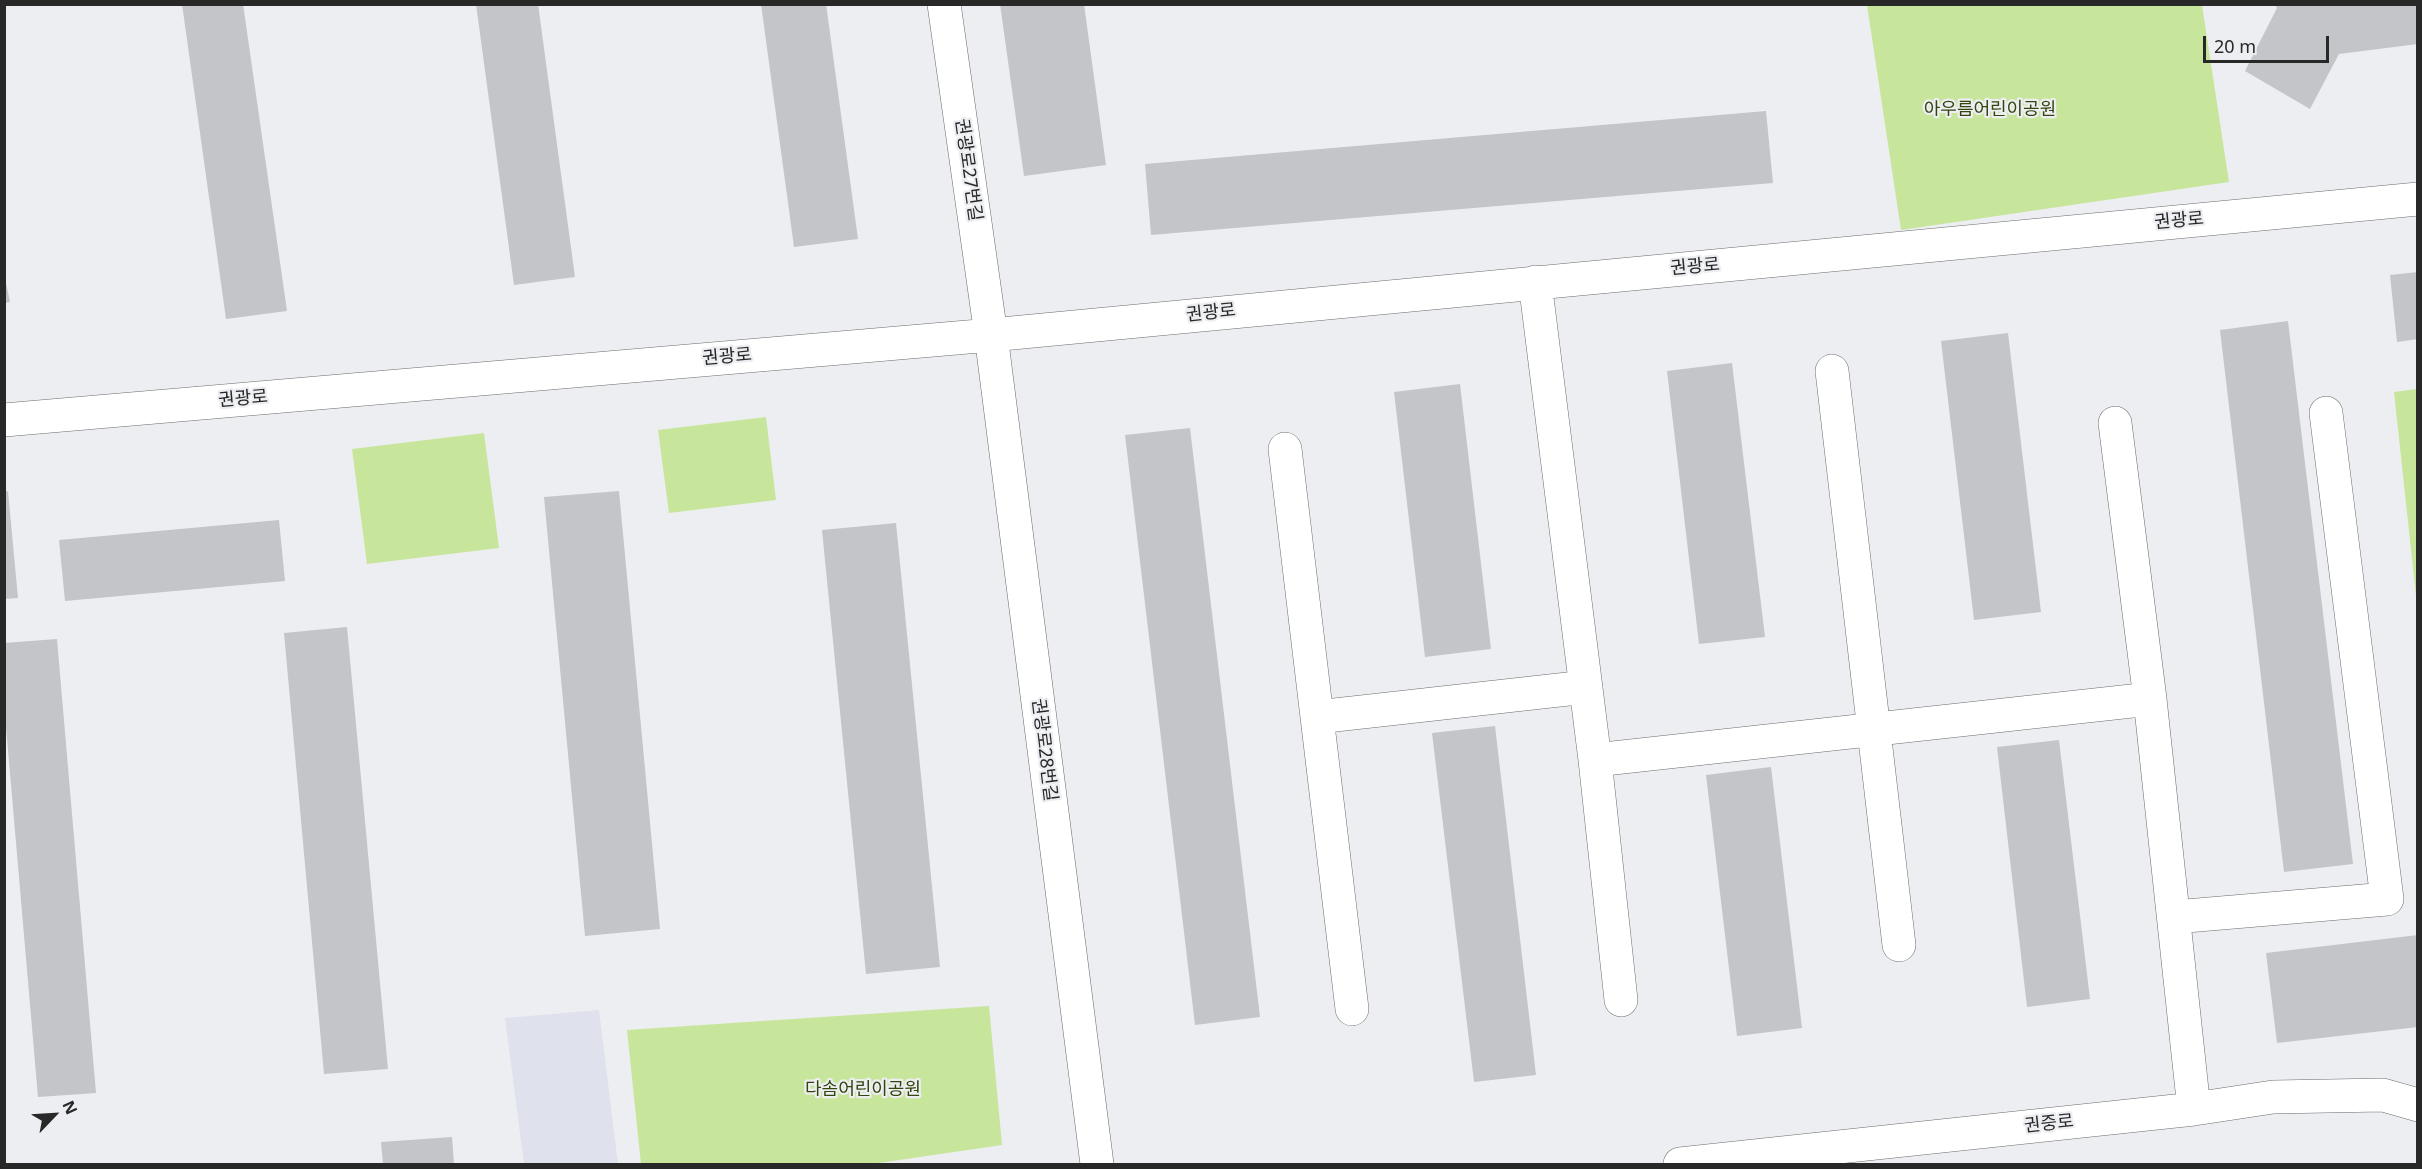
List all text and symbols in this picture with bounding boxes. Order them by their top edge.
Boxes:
scale bar [2206,24,2332,62]
text: 20 m [2214,34,2256,58]
park label: 아우름어린이공원 [1924,99,2056,121]
street label: 권광로27번길 [950,117,986,223]
street label: 권광로 [2153,208,2205,234]
street label: 권광로 [1669,254,1721,280]
street label: 권광로 [1185,300,1237,326]
street label: 권광로 [701,344,753,370]
street label: 권광로 [217,386,269,412]
street label: 권광로28번길 [1027,697,1061,803]
park label: 다솜어린이공원 [805,1079,921,1101]
north arrow [24,1085,84,1145]
text: N [58,1097,83,1118]
street label: 권중로 [2023,1111,2075,1137]

